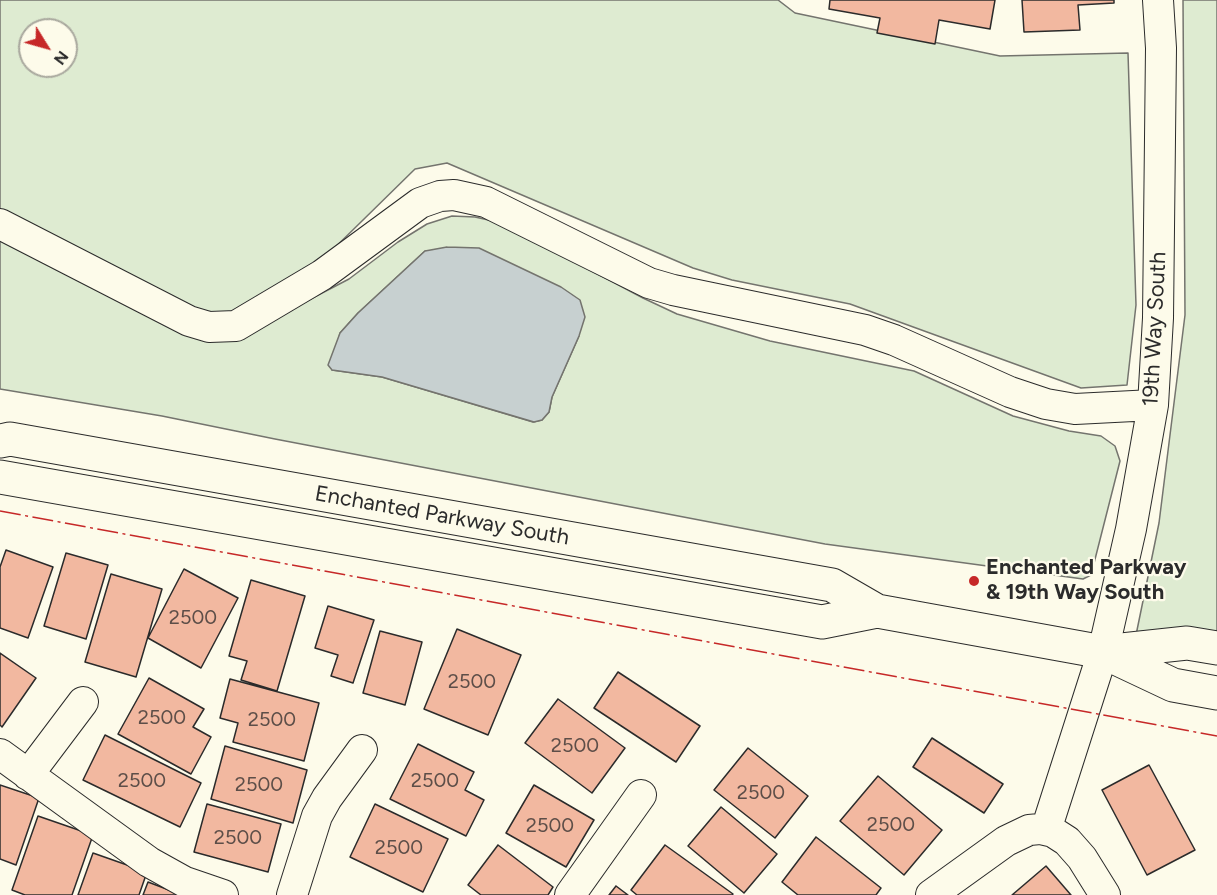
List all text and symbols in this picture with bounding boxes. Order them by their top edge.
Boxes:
north arrow [18,18,78,78]
text: N [50,47,72,69]
street label: 19th Way South [1138,251,1172,407]
street label: Enchanted Parkway South [313,481,571,551]
place label: Enchanted Parkway & 19th Way South [986,555,1186,606]
marker: Enchanted Parkway & 19th Way South [967,574,981,588]
house number: 2500 [169,606,217,630]
house number: 2500 [448,670,496,694]
house number: 2500 [138,706,186,730]
house number: 2500 [248,708,296,732]
house number: 2500 [551,734,599,758]
house number: 2500 [118,769,166,793]
house number: 2500 [411,769,459,793]
house number: 2500 [235,773,283,797]
house number: 2500 [737,781,785,805]
house number: 2500 [867,813,915,837]
house number: 2500 [526,814,574,838]
house number: 2500 [214,826,262,850]
house number: 2500 [375,836,423,860]

